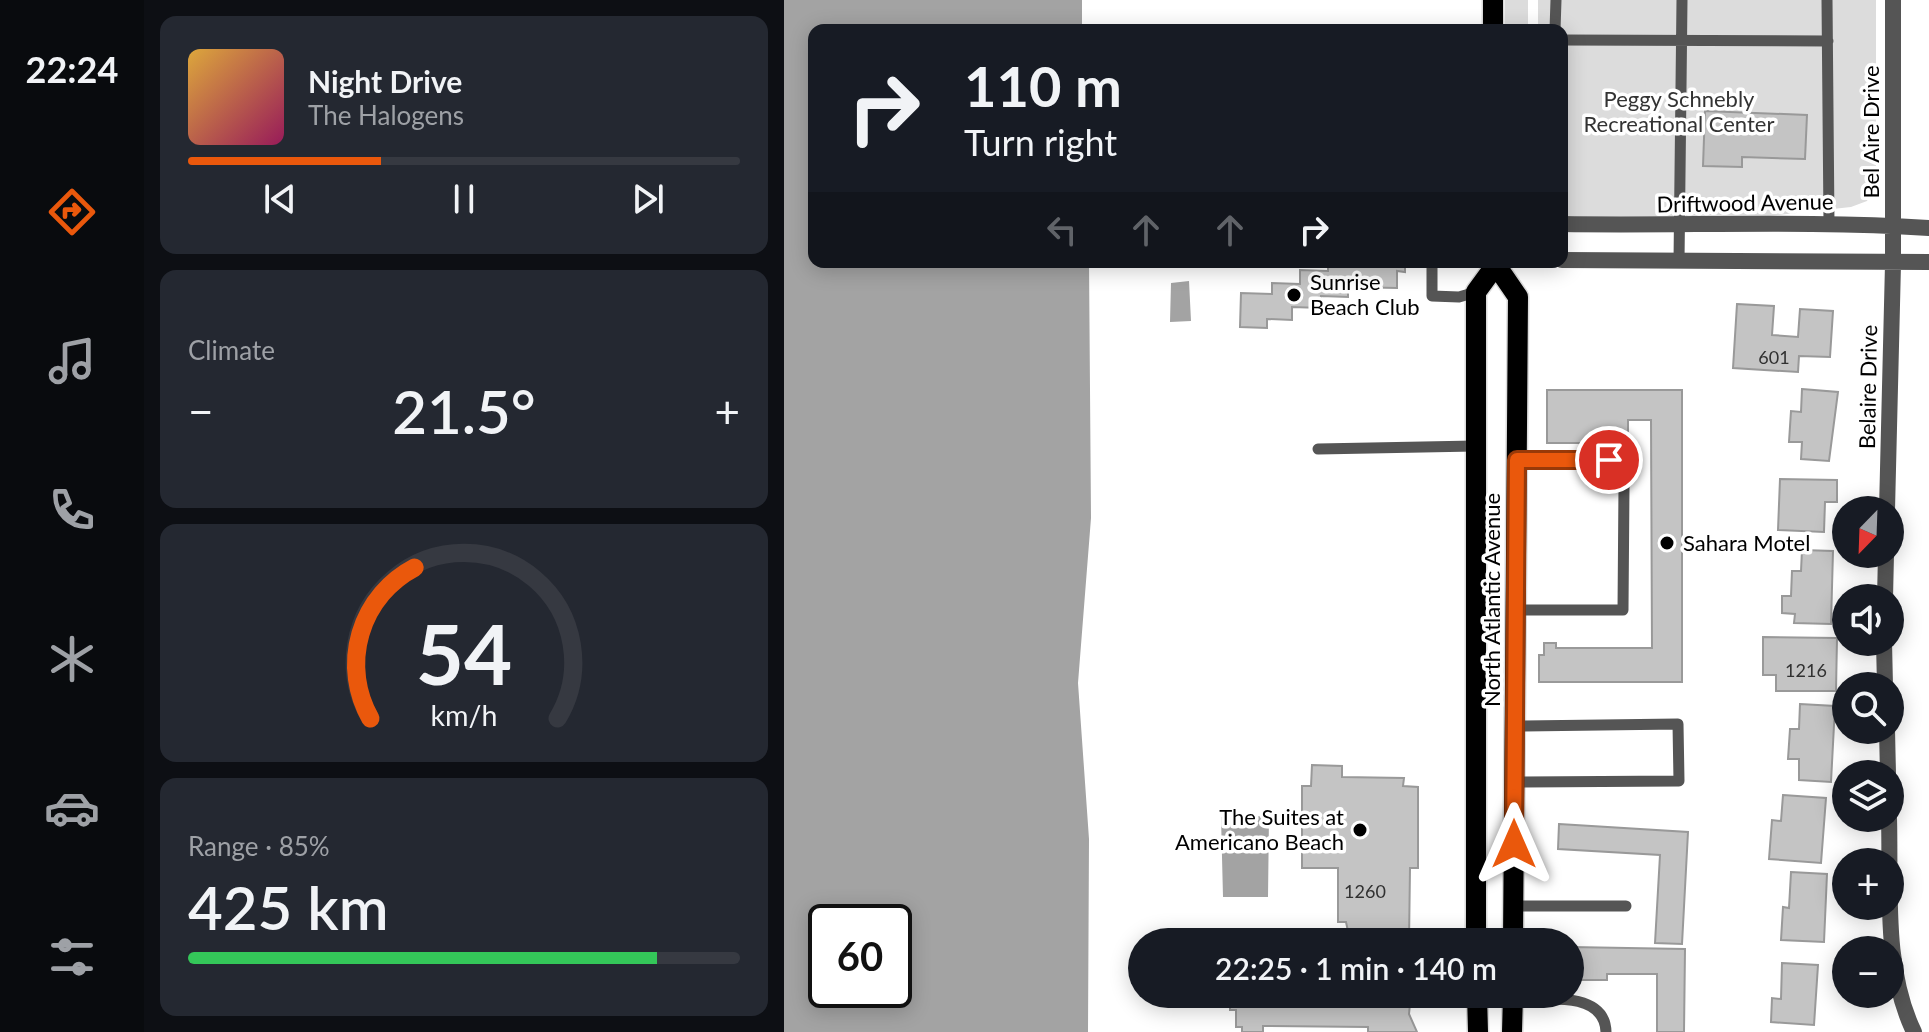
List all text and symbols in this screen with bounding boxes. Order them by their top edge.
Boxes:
text: 22:24 [26,47,118,91]
text: 110 m [964,52,1122,119]
icon: right [832,56,936,160]
text: Night Drive [308,63,462,99]
street label: Bel Aire Drive [1857,65,1884,199]
park label: Peggy Schnebly Recreational Center [1584,85,1774,137]
text: The Halogens [308,99,464,131]
text: Turn right [964,120,1117,164]
icon: previous [258,177,302,221]
icon: pause [442,177,486,221]
icon: next [626,177,670,221]
icon: directions [44,184,100,240]
street label: Driftwood Avenue [1656,187,1834,218]
icon: left [1040,208,1084,252]
icon: ahead [1124,208,1168,252]
icon: ahead [1208,208,1252,252]
icon: right [1292,208,1336,252]
place label: Sunrise Beach Club [1310,268,1420,320]
marker: Sunrise Beach Club [1285,286,1303,304]
street label: Belaire Drive [1853,325,1882,449]
icon: music [44,333,100,389]
text: Climate [188,334,275,366]
house number: 601 [1758,346,1790,368]
text: 21.5° [392,375,536,447]
text: − [188,385,214,437]
text: + [714,385,740,437]
pin [1575,426,1643,494]
icon: arrive [1587,438,1631,482]
icon: phone [44,482,100,538]
street label: North Atlantic Avenue [1478,493,1505,707]
north arrow [1832,496,1904,568]
map controls [1832,496,1904,1008]
place label: Sahara Motel [1683,529,1810,556]
marker: Sahara Motel [1658,534,1676,552]
button: sound [1832,584,1904,656]
text: 54 [416,603,512,703]
icon: climate [44,631,100,687]
house number: 1216 [1785,659,1827,681]
button: search [1832,672,1904,744]
text: km/h [431,698,497,732]
button: layers [1832,760,1904,832]
icon: car [44,780,100,836]
position arrow [1472,802,1556,886]
place label: The Suites at Americano Beach [1175,803,1344,855]
marker: The Suites at Americano Beach [1351,821,1369,839]
text: Range · 85% [188,830,330,862]
button: + [1832,848,1904,920]
text: 425 km [188,871,389,943]
house number: 1260 [1344,880,1386,902]
speed limit sign: 60 [808,904,912,1008]
icon: filters [44,929,100,985]
button: − [1832,936,1904,1008]
text: 22:25 · 1 min · 140 m [1215,950,1497,986]

